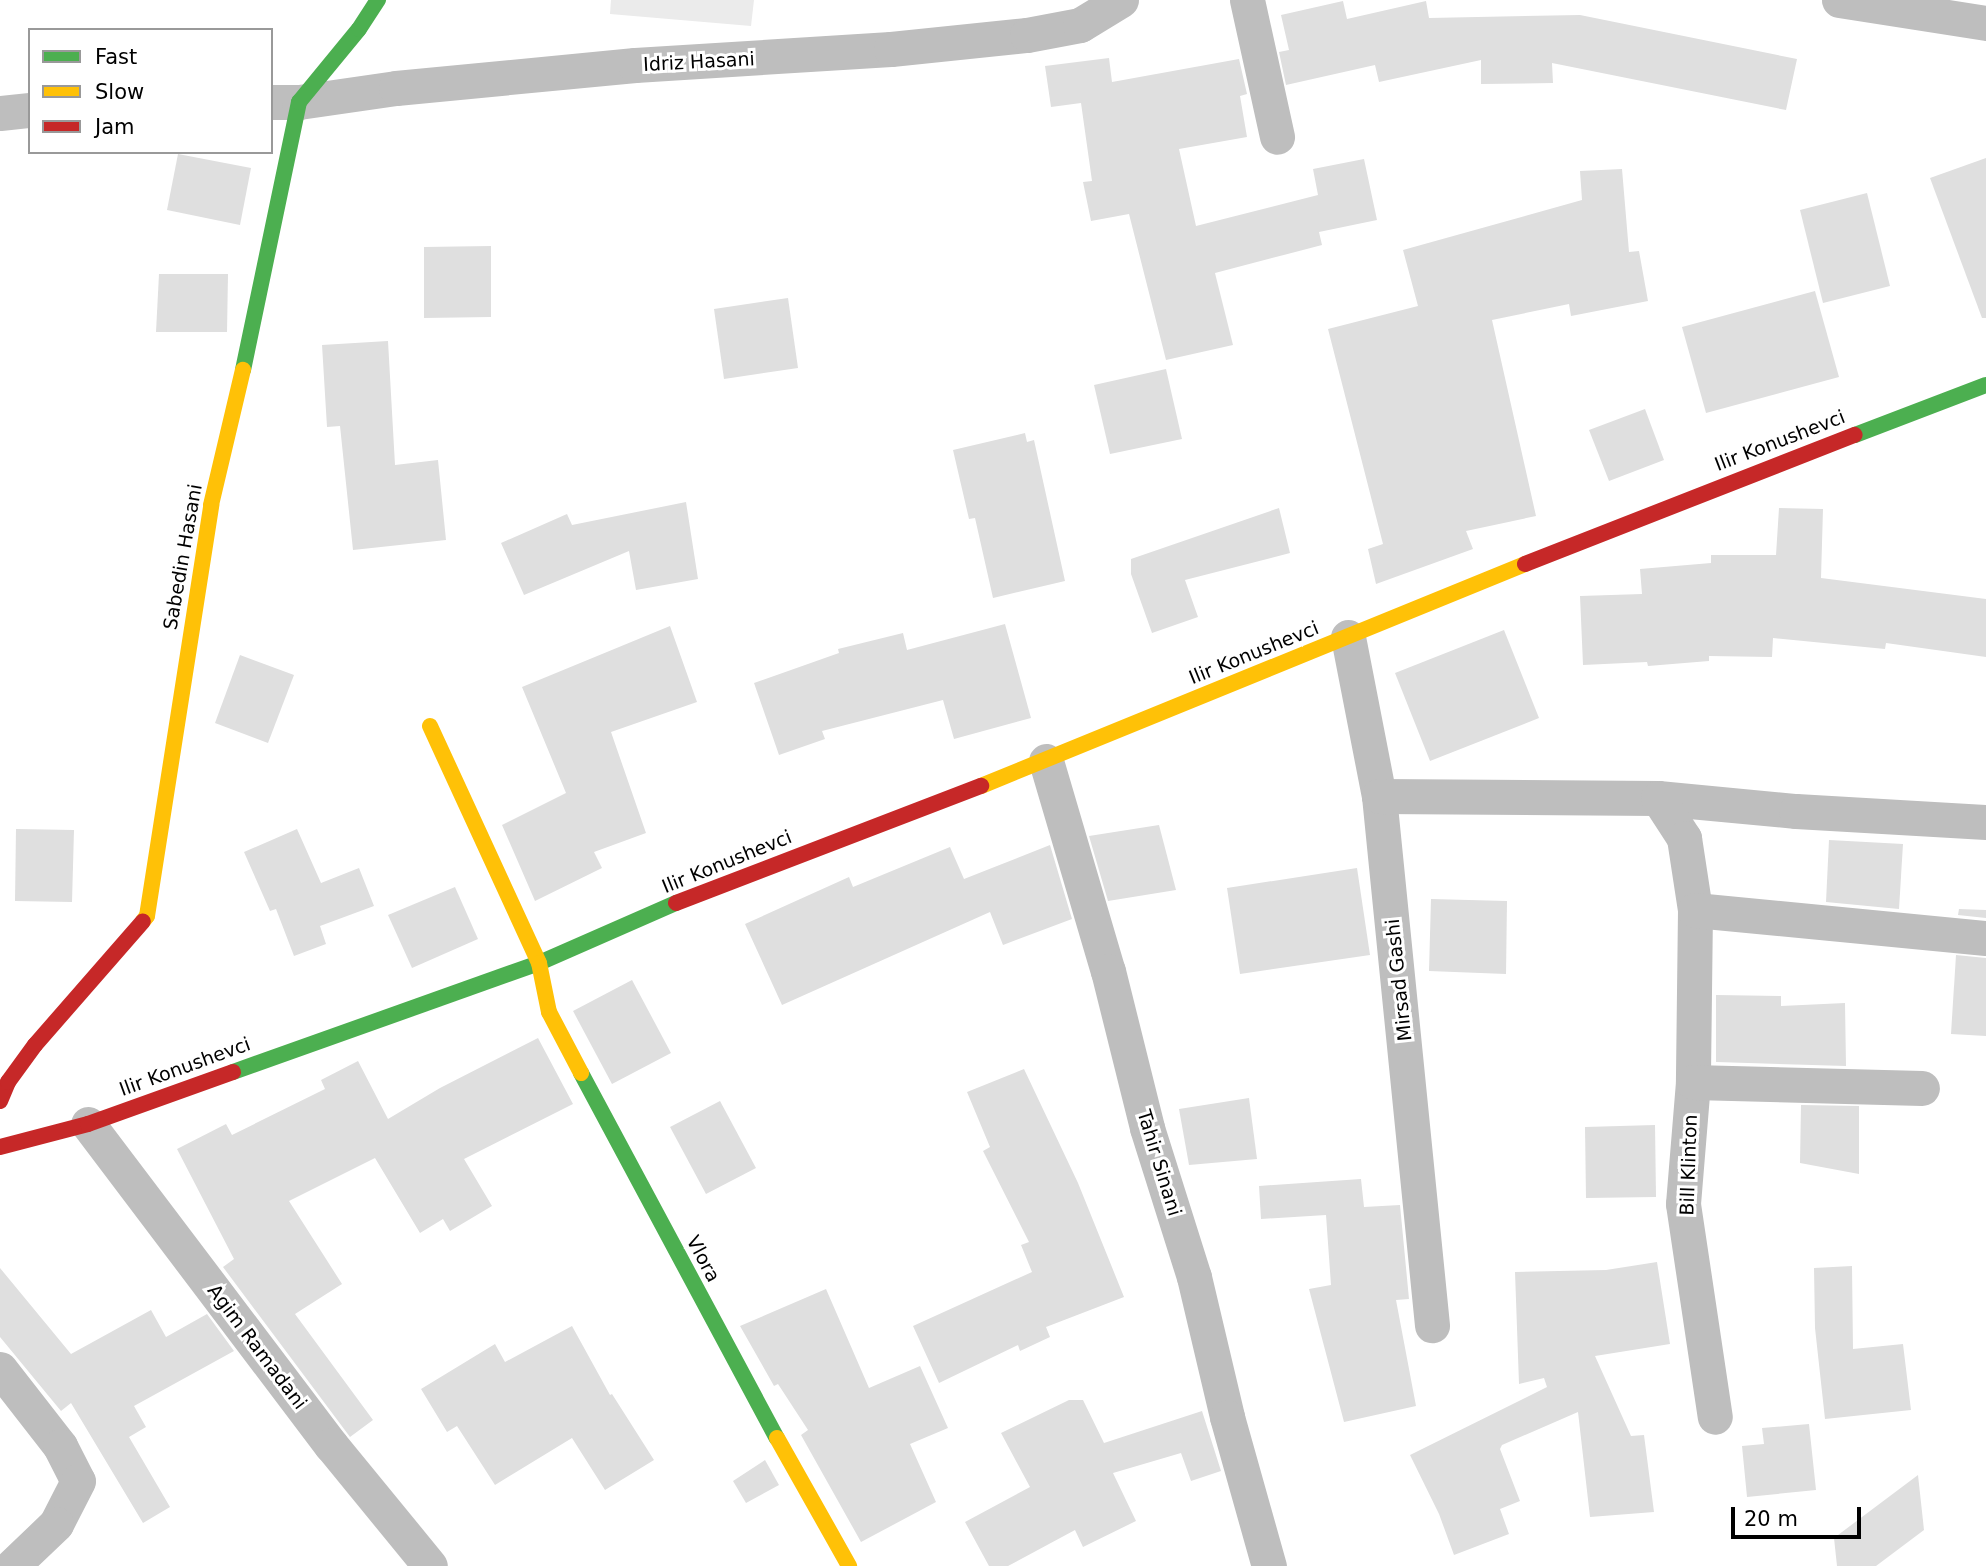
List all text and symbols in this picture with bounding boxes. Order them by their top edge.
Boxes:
legend [28,28,273,154]
text: Fast [95,45,137,69]
street label: Idriz Hasani [643,48,755,76]
text: Slow [95,80,144,104]
text: Jam [95,115,135,139]
street label: Ilir Konushevci [1712,406,1848,476]
street label: Sabedin Hasani [159,482,207,632]
street label: Ilir Konushevci [1186,617,1322,689]
street label: Ilir Konushevci [659,826,795,898]
street label: Mirsad Gashi [1381,918,1417,1042]
street label: Ilir Konushevci [116,1033,254,1101]
street label: Tahir Sinani [1132,1107,1186,1219]
street label: Bill Klinton [1676,1114,1702,1216]
street label: Vlora [681,1232,725,1286]
street label: Agim Ramadani [203,1280,311,1414]
scale bar [1734,1492,1864,1536]
text: 20 m [1744,1507,1798,1531]

